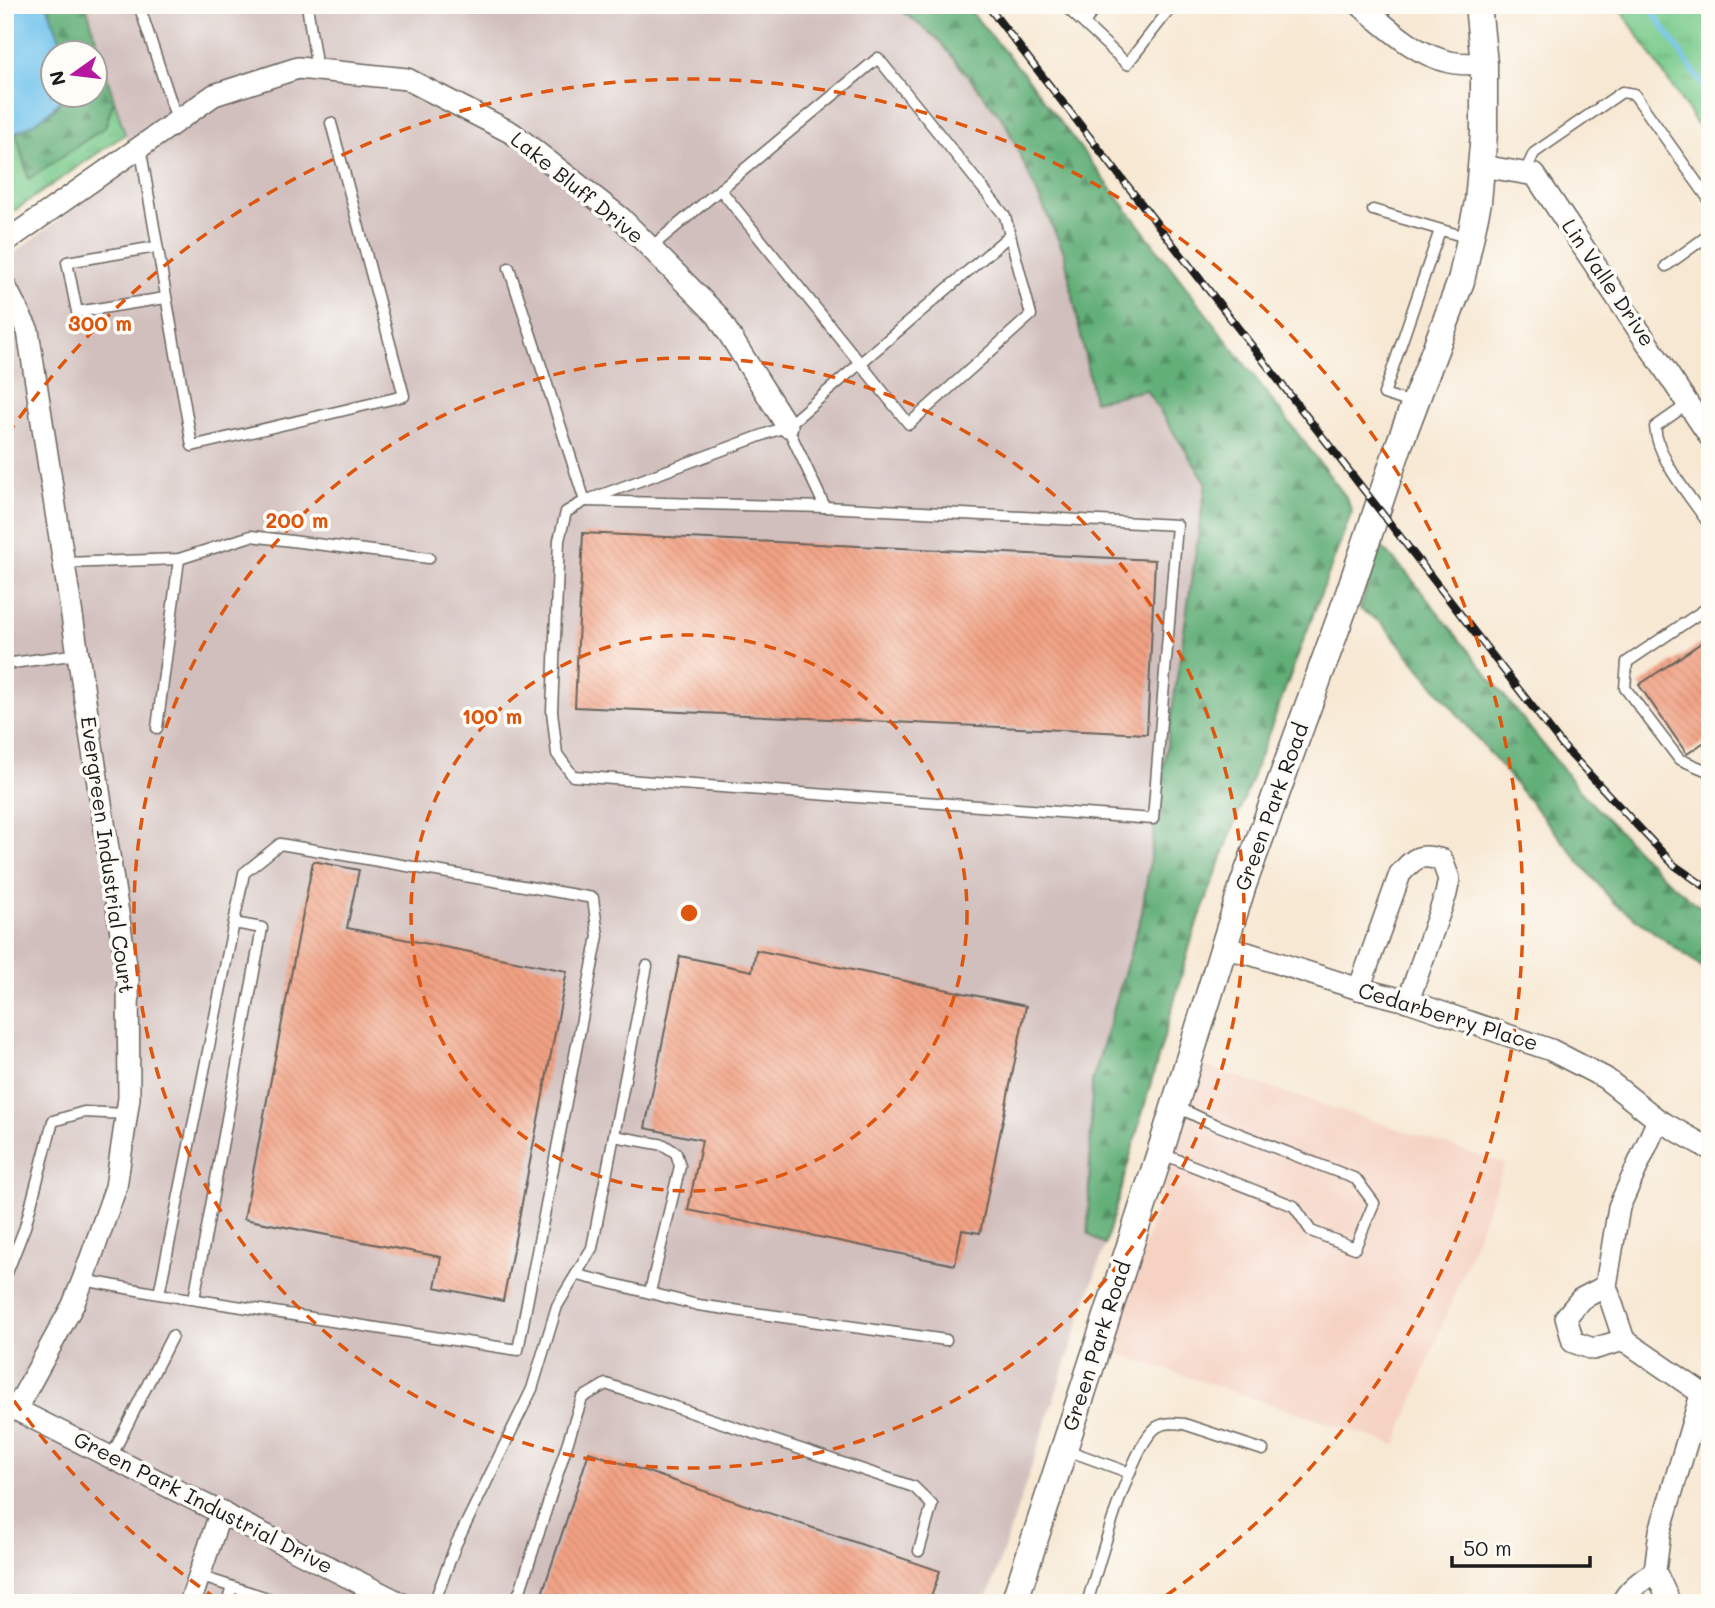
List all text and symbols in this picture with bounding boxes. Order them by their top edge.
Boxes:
north arrow [38,38,108,108]
text: N [43,68,71,88]
street label: Lake Bluff Drive [506,125,650,249]
street label: Lin Valle Drive [1557,213,1662,351]
text: 300 m [68,309,132,336]
text: 200 m [266,506,328,533]
text: 100 m [462,702,522,729]
street label: Evergreen Industrial Court [76,714,141,995]
street label: Green Park Road [1228,719,1314,894]
centre of rings [677,901,701,925]
street label: Cedarberry Place [1355,975,1542,1056]
street label: Green Park Road [1055,1257,1136,1434]
street label: Green Park Industrial Drive [70,1424,338,1579]
scale bar [1452,1524,1591,1568]
text: 50 m [1463,1534,1512,1561]

